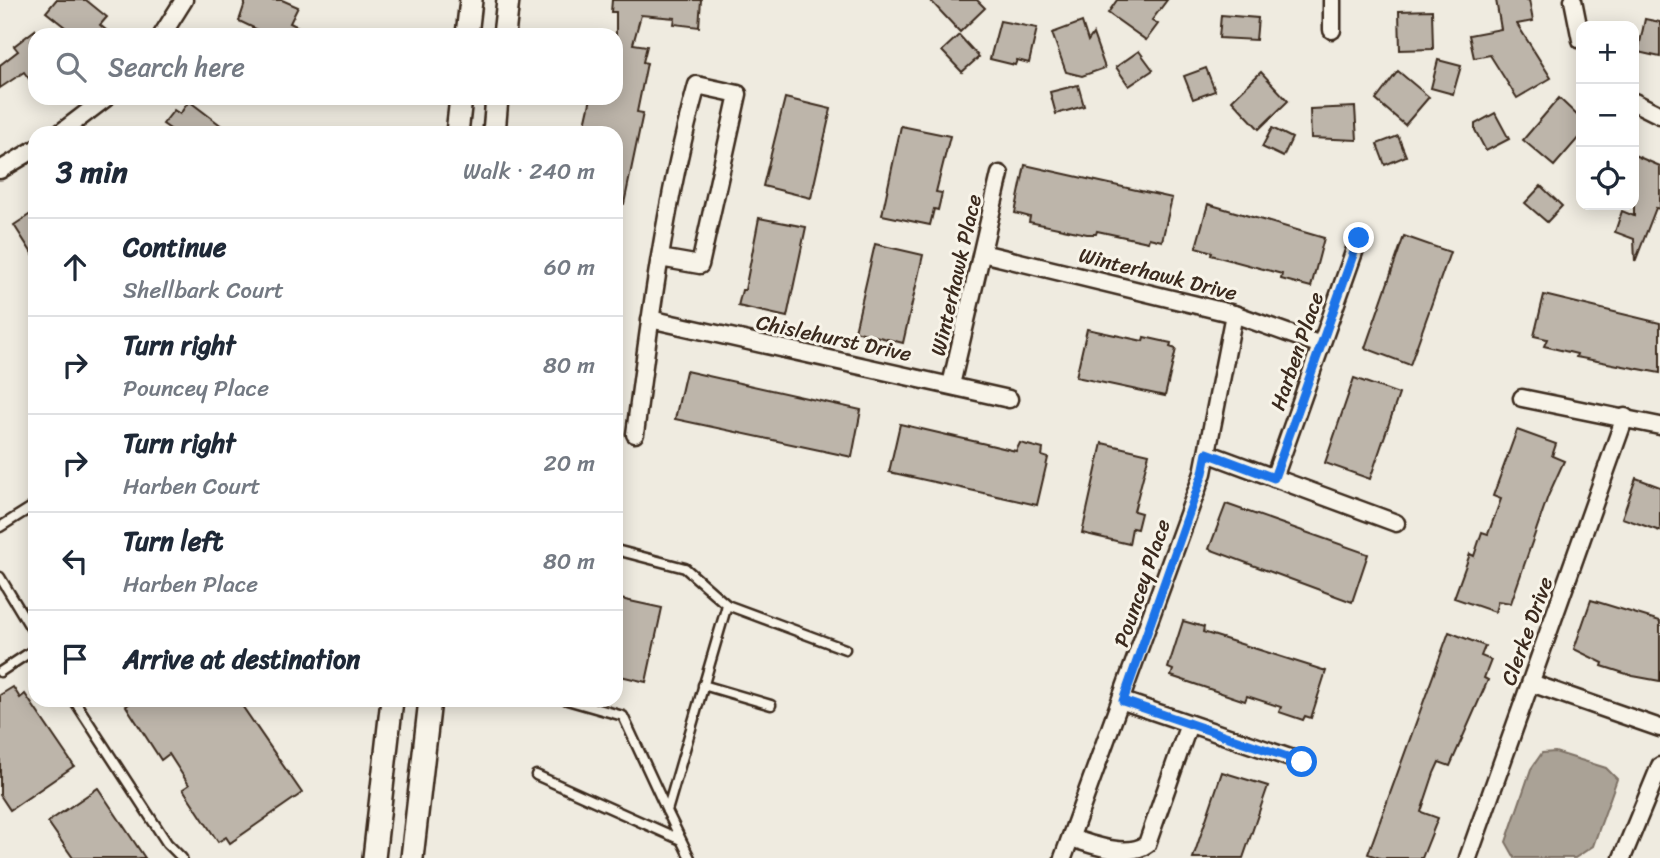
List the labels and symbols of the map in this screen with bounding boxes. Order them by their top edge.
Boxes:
street label: Winterhawk Place [919,190,993,360]
route end [1343,222,1374,253]
street label: Winterhawk Drive [1075,236,1241,312]
street label: Harben Place [1259,286,1335,416]
street label: Chislehurst Drive [753,303,915,373]
street label: Pouncey Place [1102,514,1182,652]
street label: Clerke Drive [1490,571,1564,691]
route start [1286,746,1317,777]

